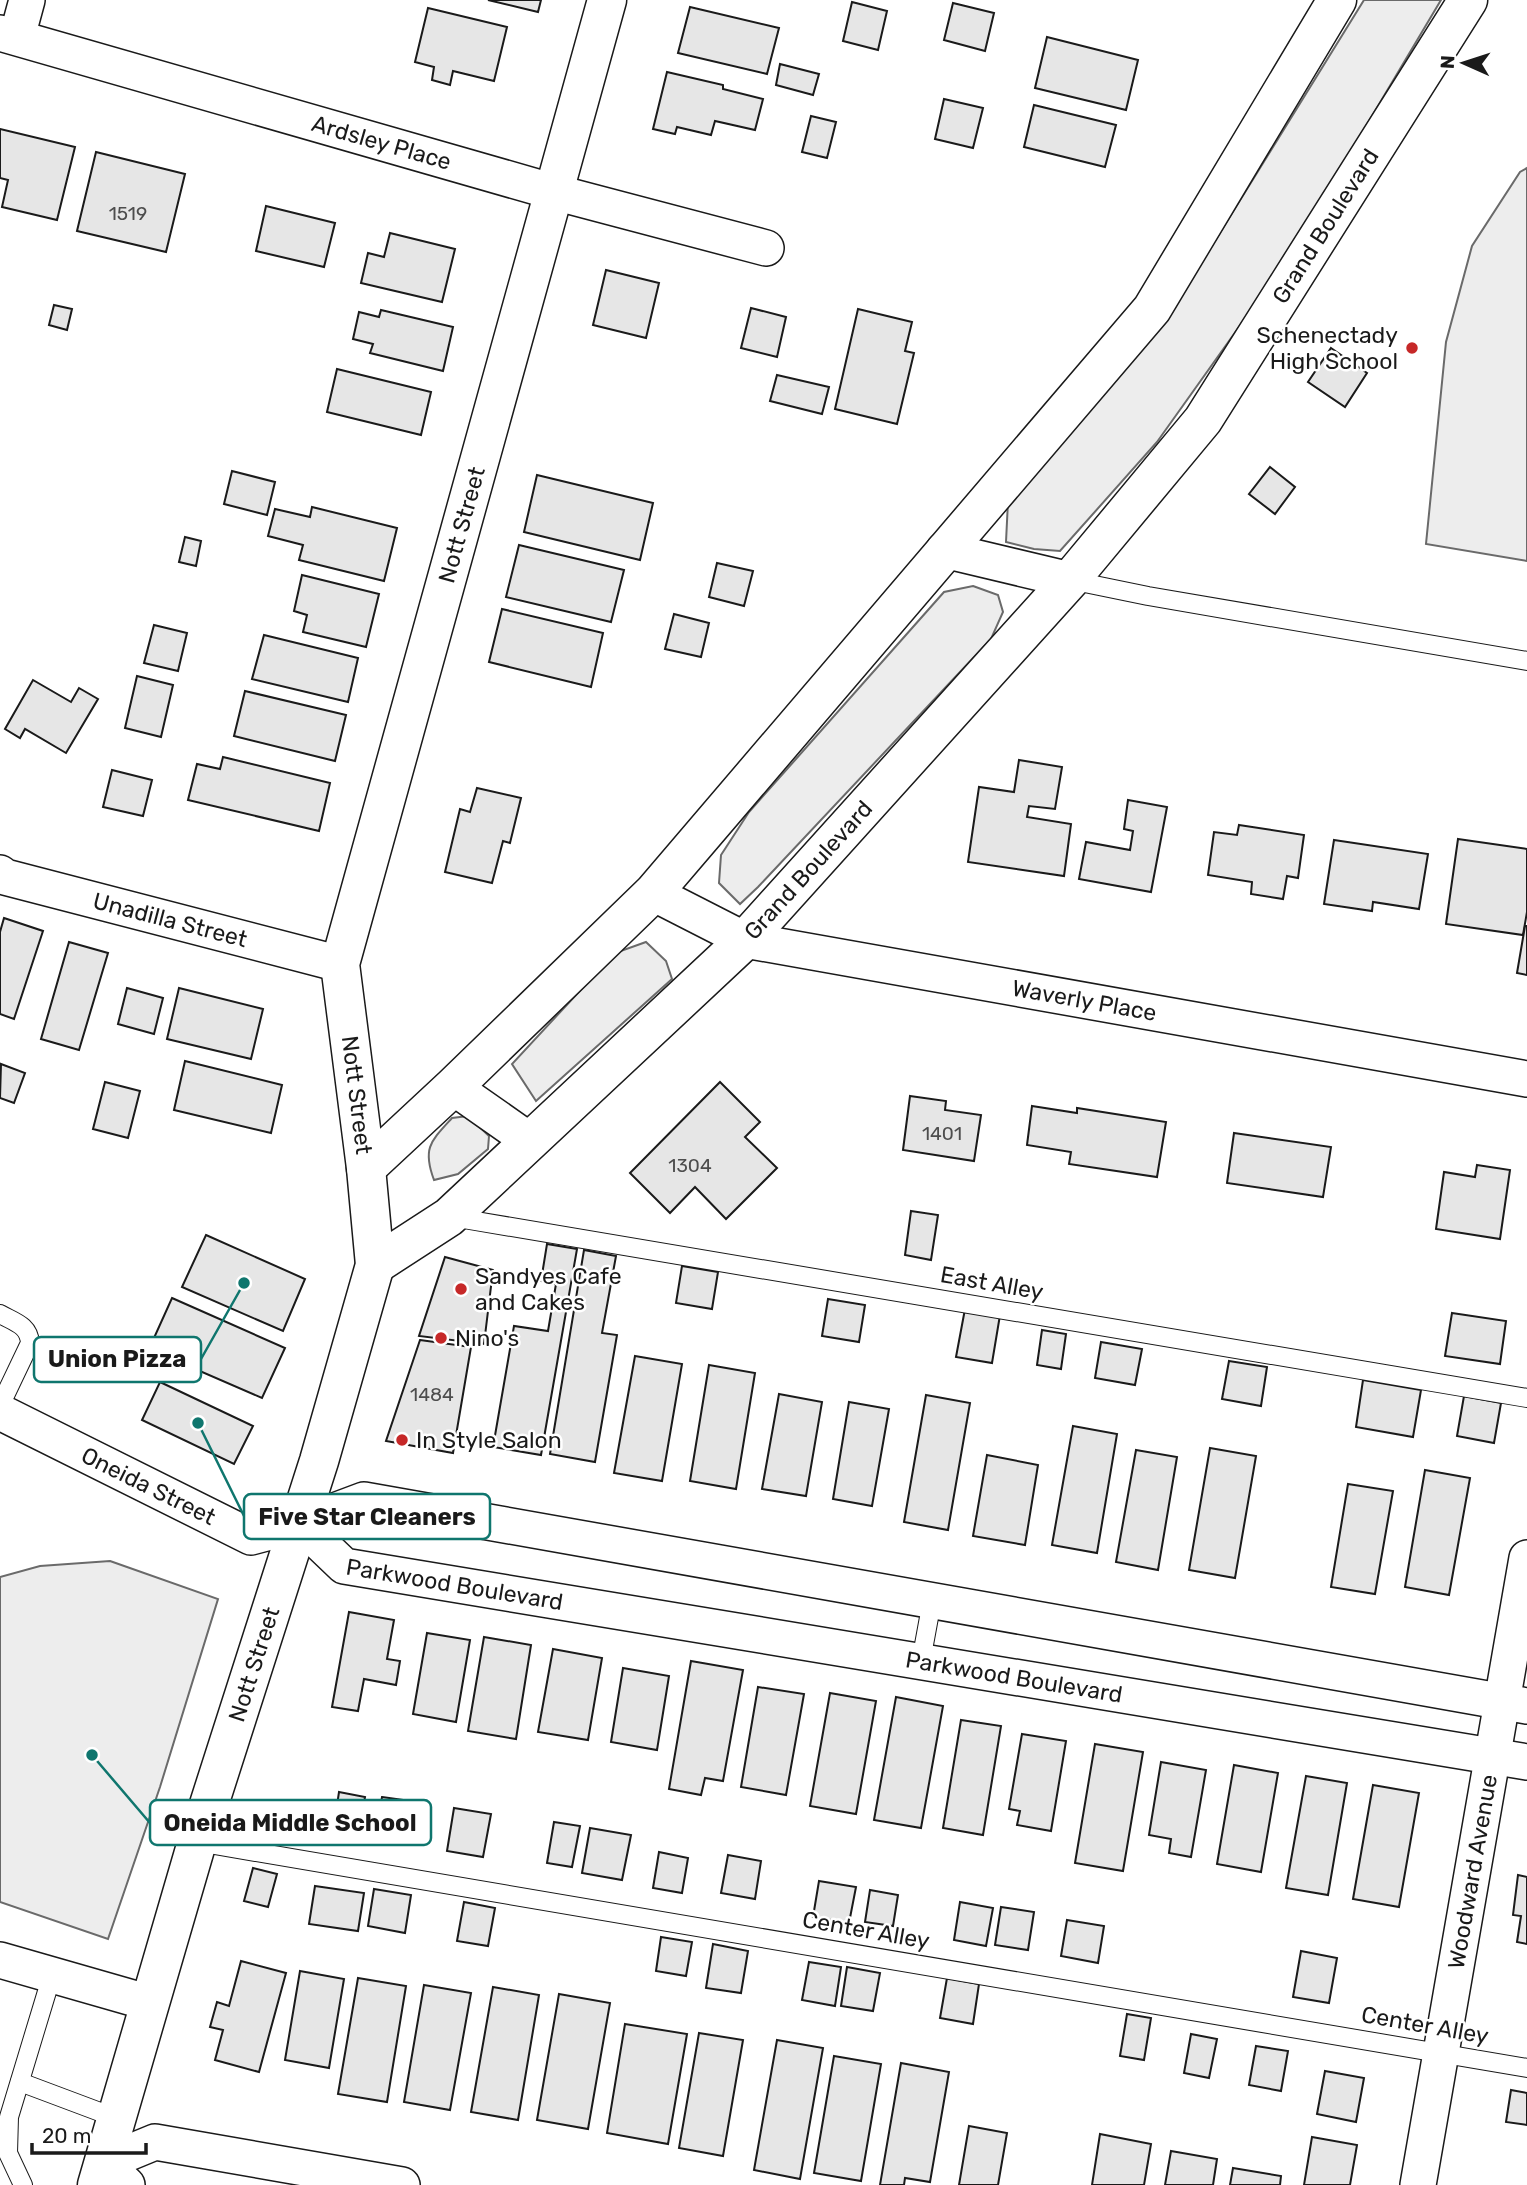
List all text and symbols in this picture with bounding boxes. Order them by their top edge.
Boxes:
north arrow [1429,28,1499,98]
text: N [1436,55,1459,70]
street label: Ardsley Place [309,109,455,176]
street label: Grand Boulevard [1266,143,1385,309]
house number: 1519 [109,202,147,225]
place label: Schenectady High School [1257,321,1398,375]
marker: Schenectady High School [1404,340,1420,356]
street label: Nott Street [432,464,491,586]
street label: Grand Boulevard [738,795,878,945]
street label: Unadilla Street [90,886,250,953]
street label: Waverly Place [1010,974,1159,1027]
street label: Nott Street [336,1034,378,1156]
house number: 1401 [922,1122,962,1145]
house number: 1304 [668,1154,712,1177]
street label: East Alley [938,1260,1046,1306]
place label: Sandyes Cafe and Cakes [475,1262,622,1316]
marker: Sandyes Cafe and Cakes [453,1281,469,1297]
place label: Nino's [455,1324,519,1352]
marker: Nino's [433,1330,449,1346]
callout: Union Pizza [34,1337,201,1382]
text: Union Pizza [48,1345,186,1373]
house number: 1484 [410,1383,454,1406]
place label: In Style Salon [416,1426,562,1454]
marker: In Style Salon [394,1432,410,1448]
street label: Oneida Street [77,1441,220,1531]
callout: Five Star Cleaners [244,1494,490,1539]
text: Five Star Cleaners [258,1503,476,1531]
street label: Parkwood Boulevard [344,1553,565,1616]
street label: Nott Street [222,1603,285,1725]
street label: Parkwood Boulevard [904,1645,1125,1709]
street label: Woodward Avenue [1442,1772,1503,1971]
callout: Oneida Middle School [150,1800,431,1845]
text: Oneida Middle School [163,1809,417,1837]
street label: Center Alley [800,1905,932,1955]
street label: Center Alley [1359,2000,1491,2050]
scale bar [32,2112,145,2156]
text: 20 m [42,2123,91,2148]

